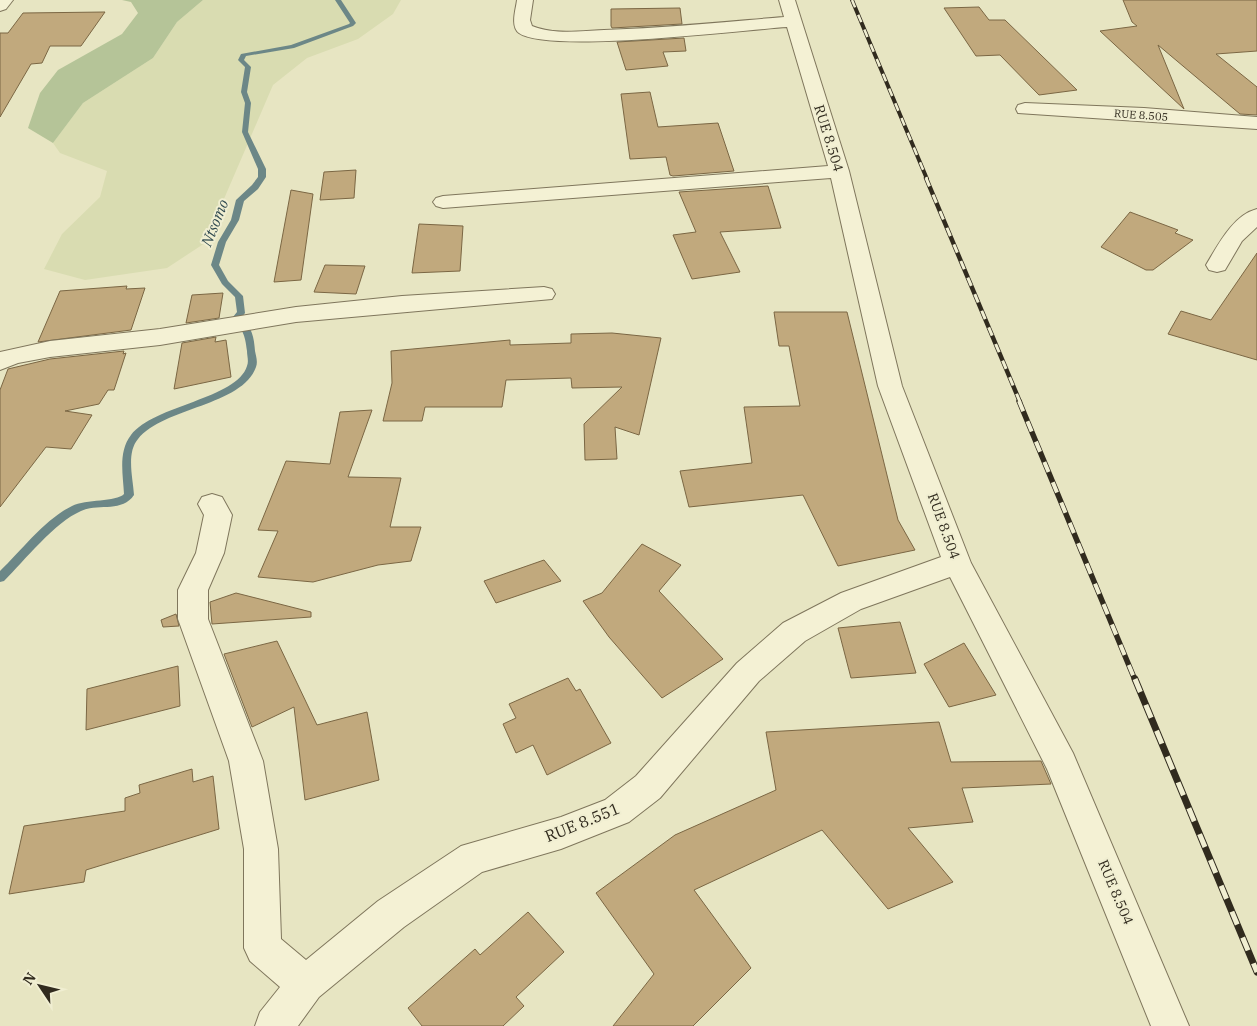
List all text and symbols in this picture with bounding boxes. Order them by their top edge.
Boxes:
street label: RUE 8.504 [810,102,848,174]
street label: RUE 8.505 [1113,106,1169,124]
water label: Ntsomo [196,197,233,250]
street label: RUE 8.504 [924,490,964,562]
street label: RUE 8.551 [542,798,622,846]
street label: RUE 8.504 [1094,857,1138,927]
north arrow [15,961,65,1011]
text: N [19,969,40,988]

